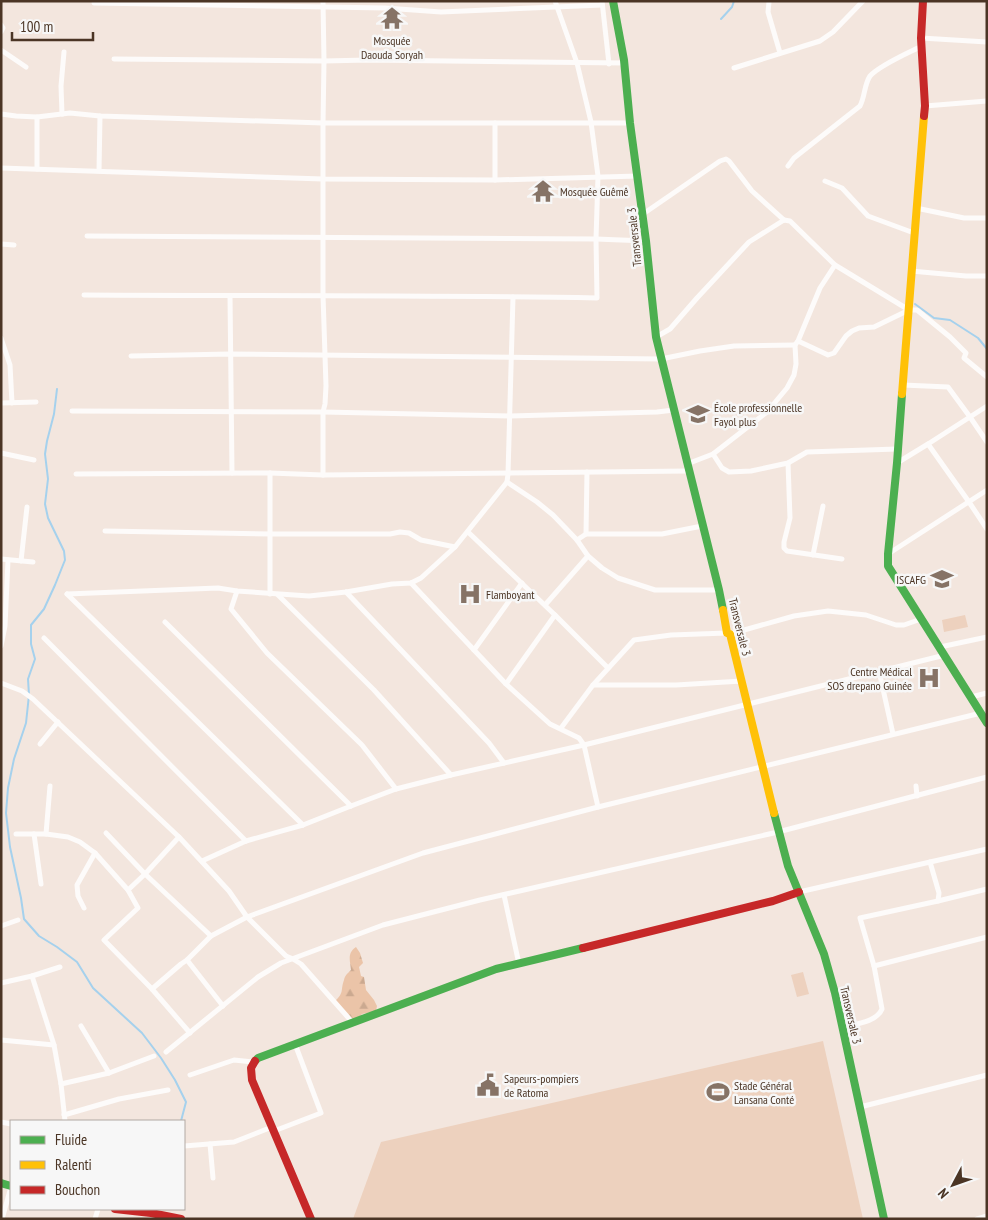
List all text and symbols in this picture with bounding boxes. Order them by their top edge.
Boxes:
temple icon: Mosquée Daouda Soryah [379,5,405,31]
scale bar [12,10,94,42]
text: 100 m [20,17,53,36]
place label: Mosquée Daouda Soryah [361,33,423,62]
temple icon: Mosquée Guêmê [530,178,556,204]
place label: Mosquée Guêmê [560,184,629,199]
street label: Transversale 3 [623,207,645,267]
place label: École professionnelle Fayol plus [714,400,802,429]
school or university icon: École professionnelle Fayol plus [685,401,711,427]
school or university icon: ISCAFG [929,566,955,592]
place label: ISCAFG [896,572,926,587]
hospital icon: Flamboyant [457,581,483,607]
place label: Flamboyant [486,587,535,602]
street label: Transversale 3 [726,596,754,658]
place label: Centre Médical SOS drepano Guinée [827,664,912,693]
hospital icon: Centre Médical SOS drepano Guinée [916,665,942,691]
street label: Transversale 3 [837,984,865,1046]
place label: Sapeurs-pompiers de Ratoma [504,1071,579,1100]
public building icon: Sapeurs-pompiers de Ratoma [475,1072,501,1098]
place label: Stade Général Lansana Conté [734,1078,794,1107]
sports icon: Stade Général Lansana Conté [705,1079,731,1105]
legend [10,1120,185,1210]
text: Fluide [55,1130,87,1149]
text: Ralenti [55,1155,92,1174]
north arrow [928,1160,978,1210]
text: Bouchon [55,1180,100,1199]
text: N [934,1185,952,1202]

